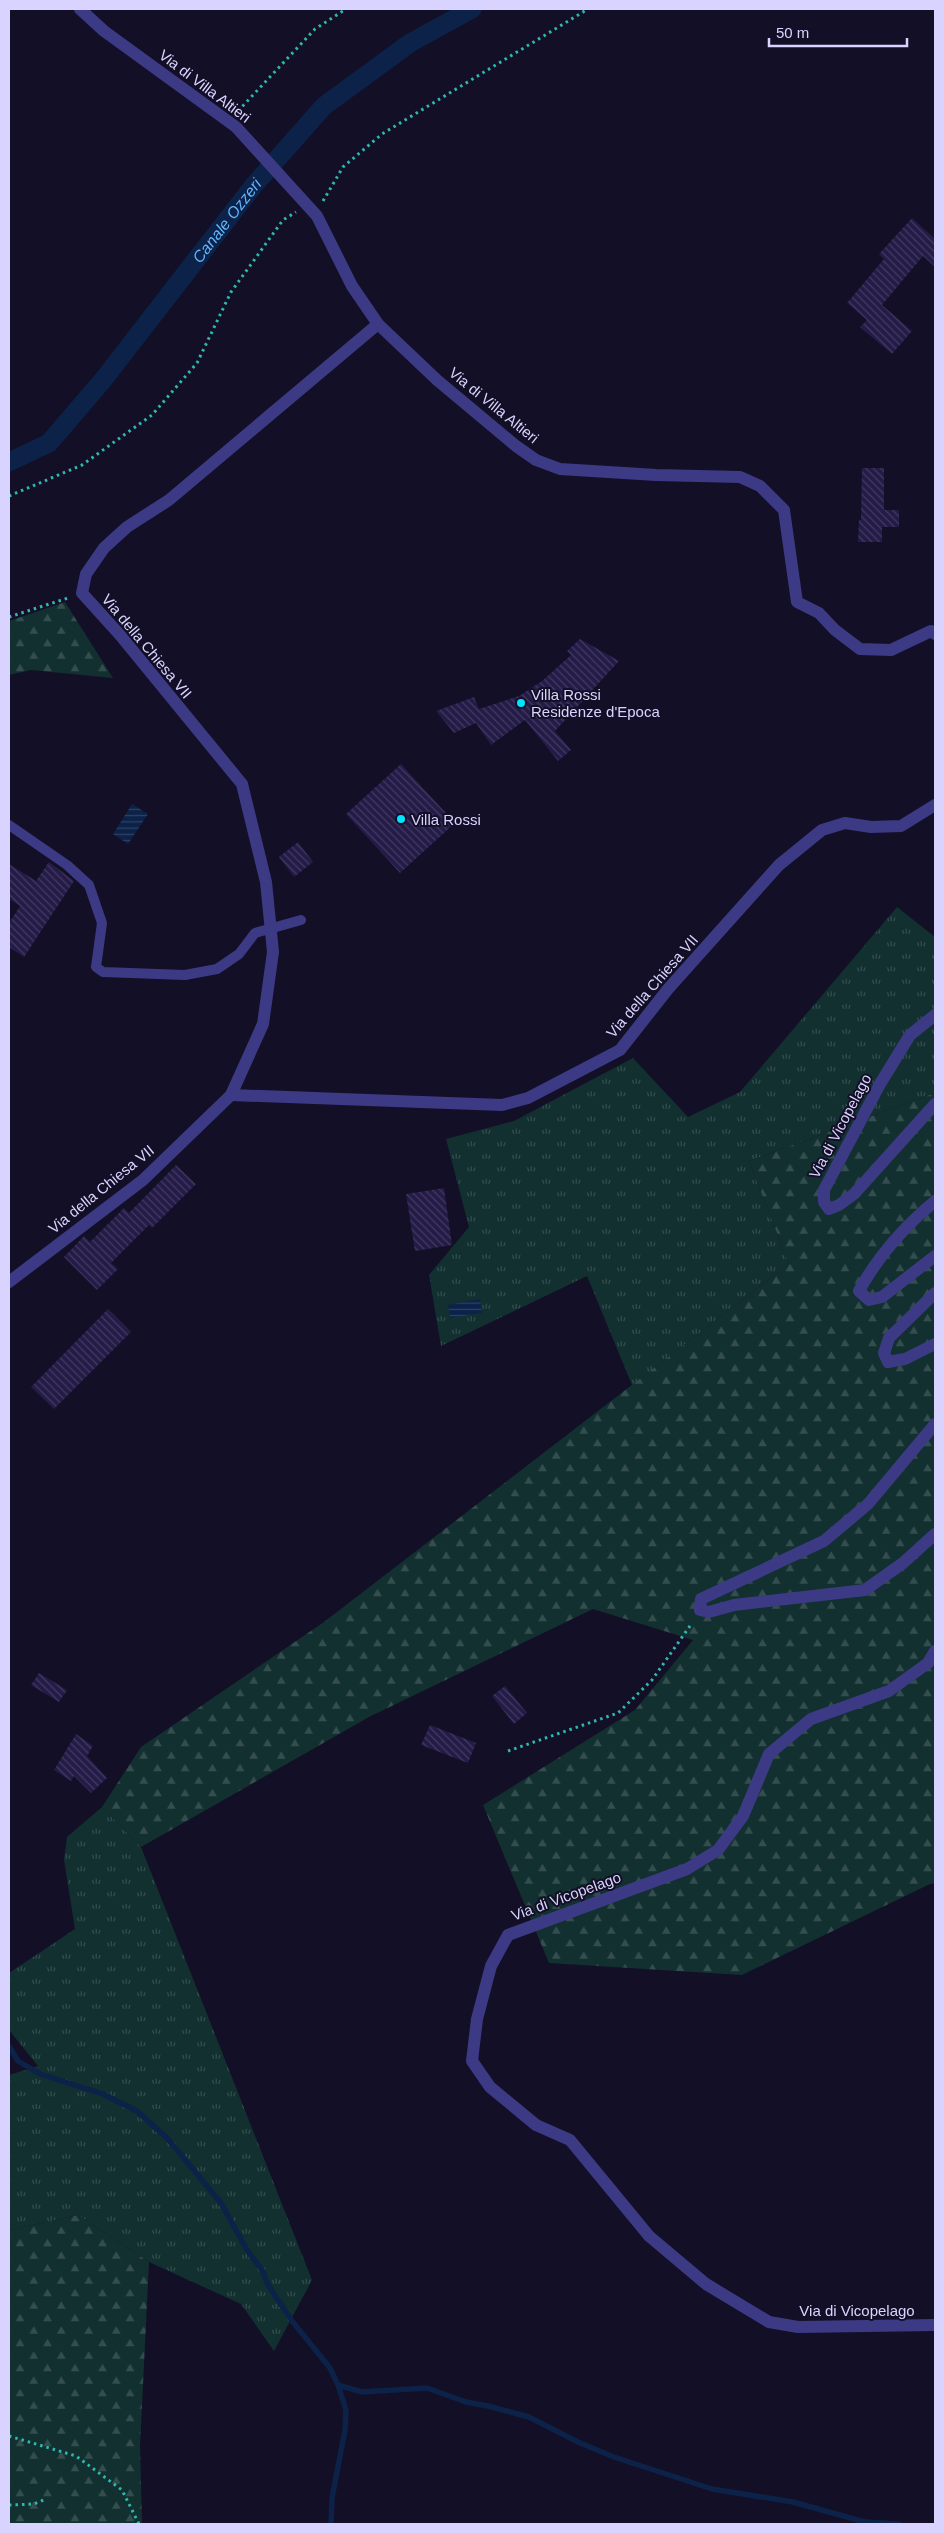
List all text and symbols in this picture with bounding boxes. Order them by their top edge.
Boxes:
scale bar [769,15,906,47]
text: 50 m [776,24,809,41]
street label: Via di Villa Altieri [156,46,254,126]
water label: Canale Ozzeri [189,175,265,266]
street label: Via di Villa Altieri [446,364,542,446]
street label: Via della Chiesa VII [99,590,195,702]
place label: Villa Rossi Residenze d'Epoca [531,686,660,720]
marker: Villa Rossi Residenze d'Epoca [515,697,527,709]
place label: Villa Rossi [411,811,481,828]
marker: Villa Rossi [395,813,407,825]
street label: Via della Chiesa VII [603,931,701,1041]
street label: Via di Vicopelago [805,1071,875,1181]
street label: Via della Chiesa VII [45,1141,157,1237]
street label: Via di Vicopelago [509,1868,623,1924]
street label: Via di Vicopelago [799,2302,915,2319]

